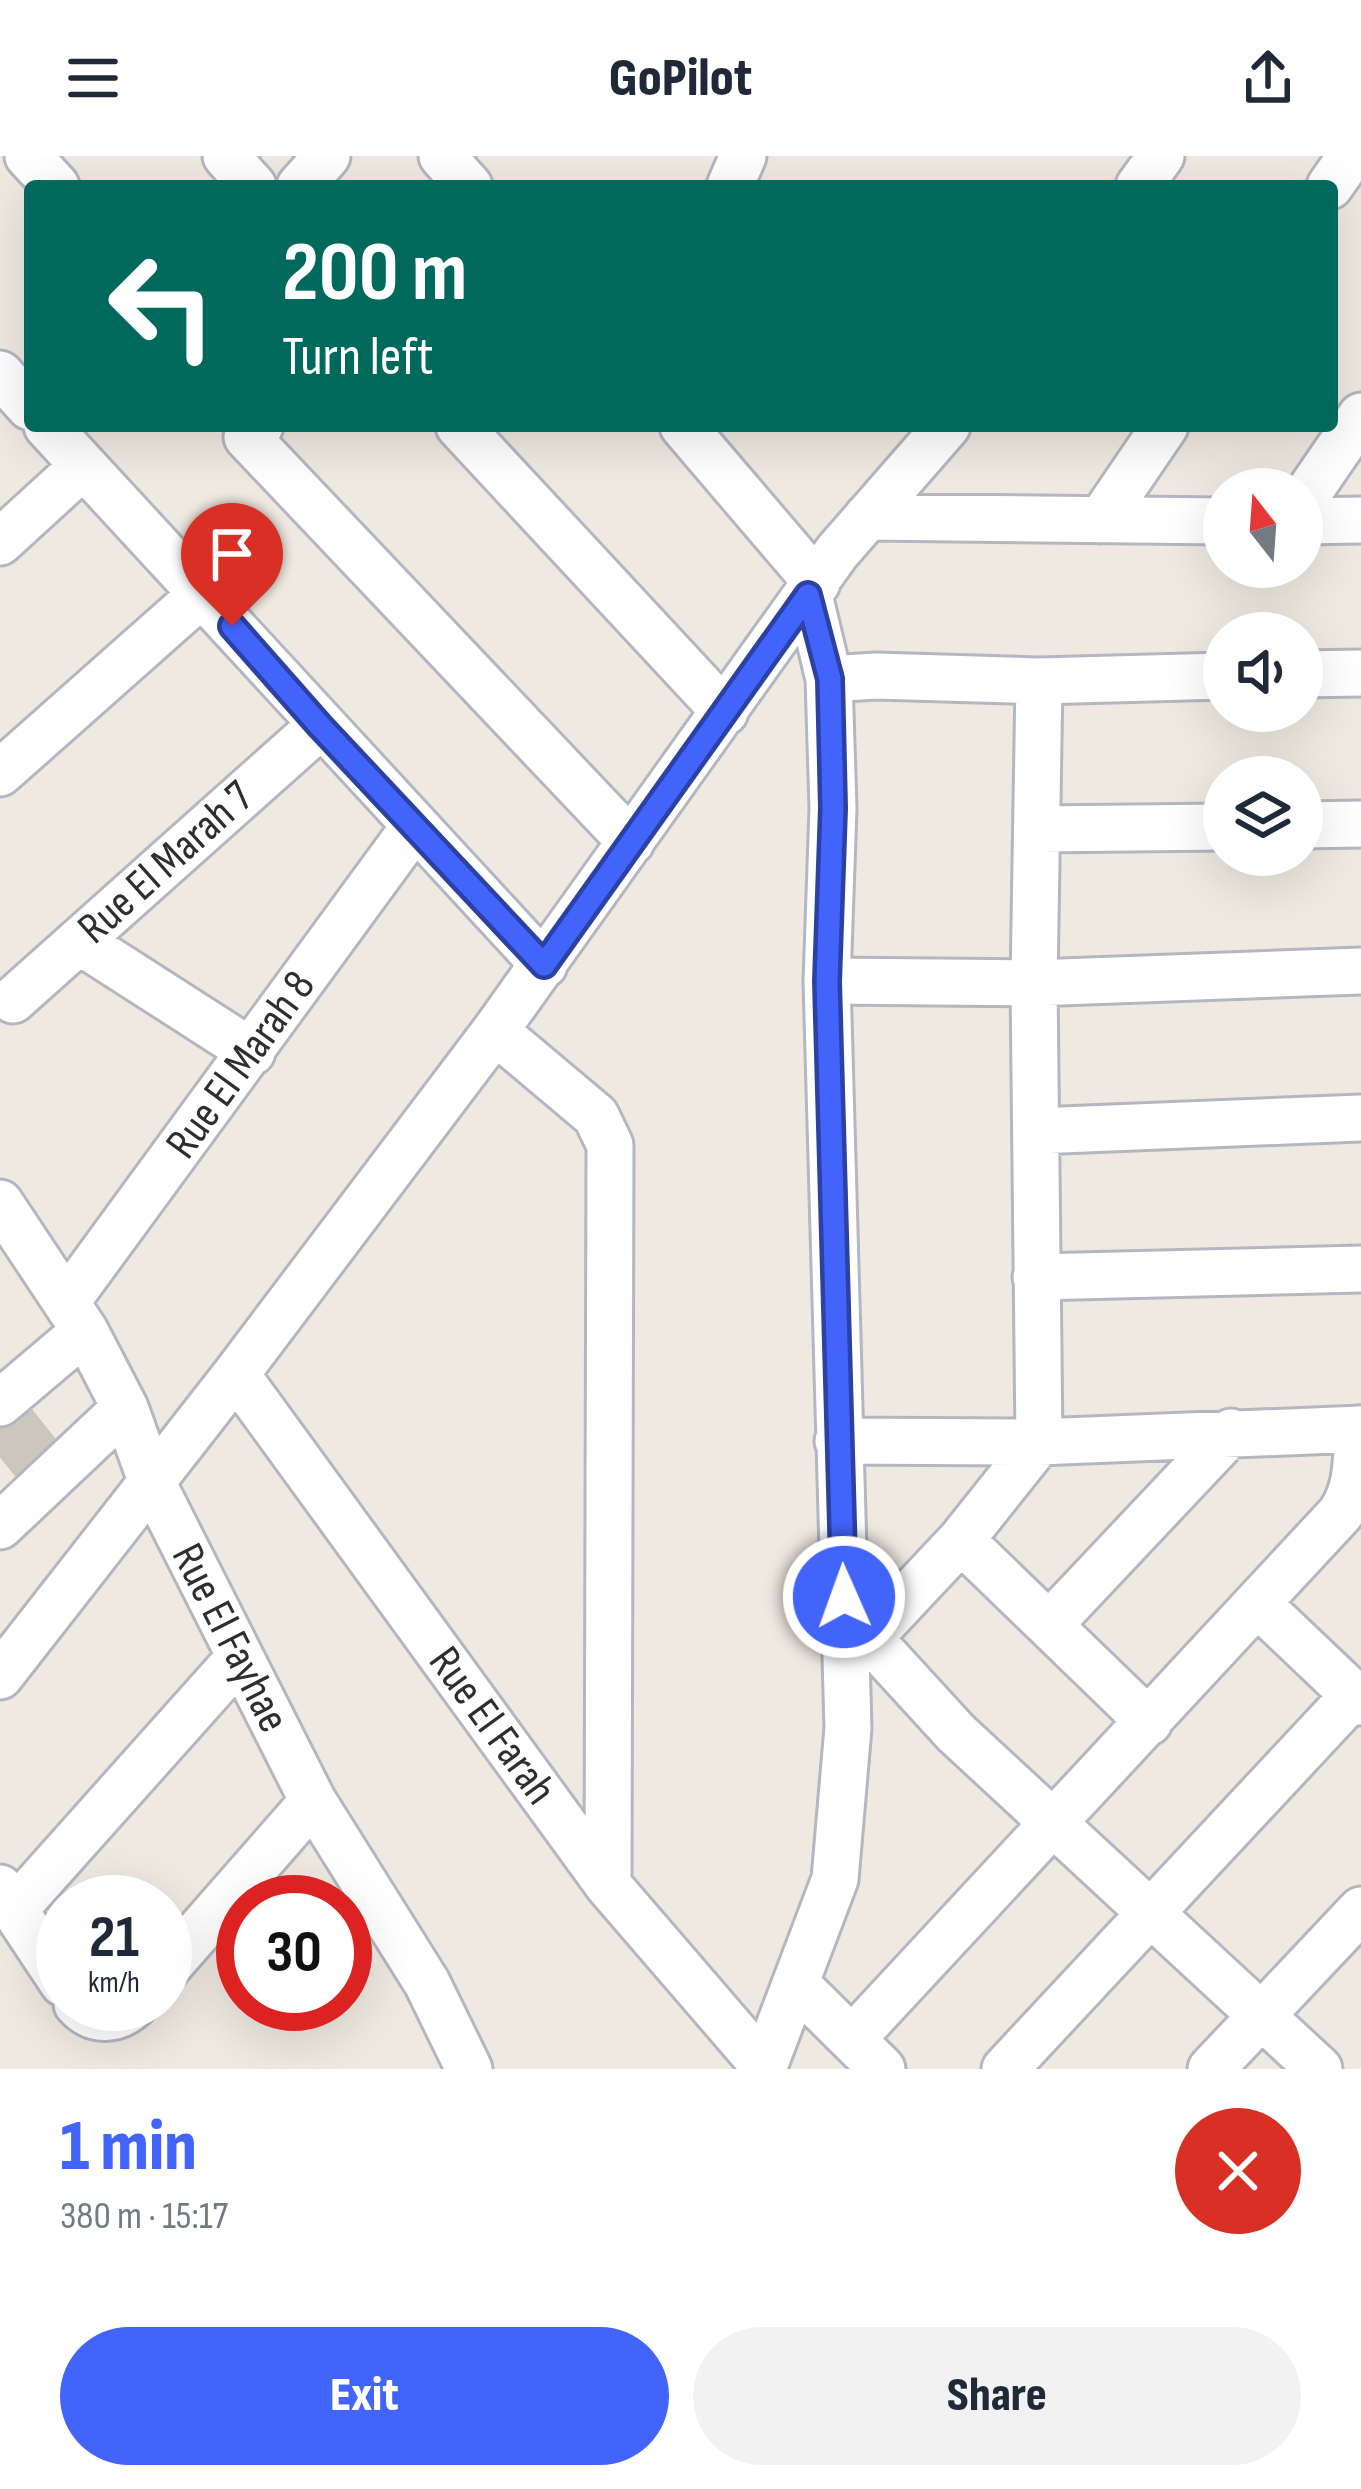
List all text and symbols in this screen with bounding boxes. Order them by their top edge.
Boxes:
icon: menu [60,45,126,111]
icon: share [1235,45,1301,111]
text: GoPilot [609,46,752,111]
text: 200 m [282,223,468,324]
icon: left [84,228,240,384]
text: Turn left [282,325,434,390]
north arrow [1203,468,1323,588]
map controls [1203,468,1323,876]
pin [181,503,283,626]
icon: arrive [199,521,265,587]
button: sound [1203,612,1323,732]
button: layers [1203,756,1323,876]
street label: Rue El Marah 7 [67,770,265,956]
street label: Rue El Marah 8 [154,960,328,1170]
position arrow [781,1534,907,1660]
street label: Rue El Fayhae [159,1535,301,1741]
street label: Rue El Farah [416,1637,568,1815]
speed limit sign: 30 [216,1875,372,2031]
text: 21 [89,1902,139,1974]
text: km/h [88,1965,140,2001]
text: 1 min [60,2104,197,2191]
button: close [1175,2108,1301,2234]
text: 380 m · 15:17 [60,2193,228,2240]
button: Exit [60,2327,669,2465]
button: Share [693,2327,1301,2465]

